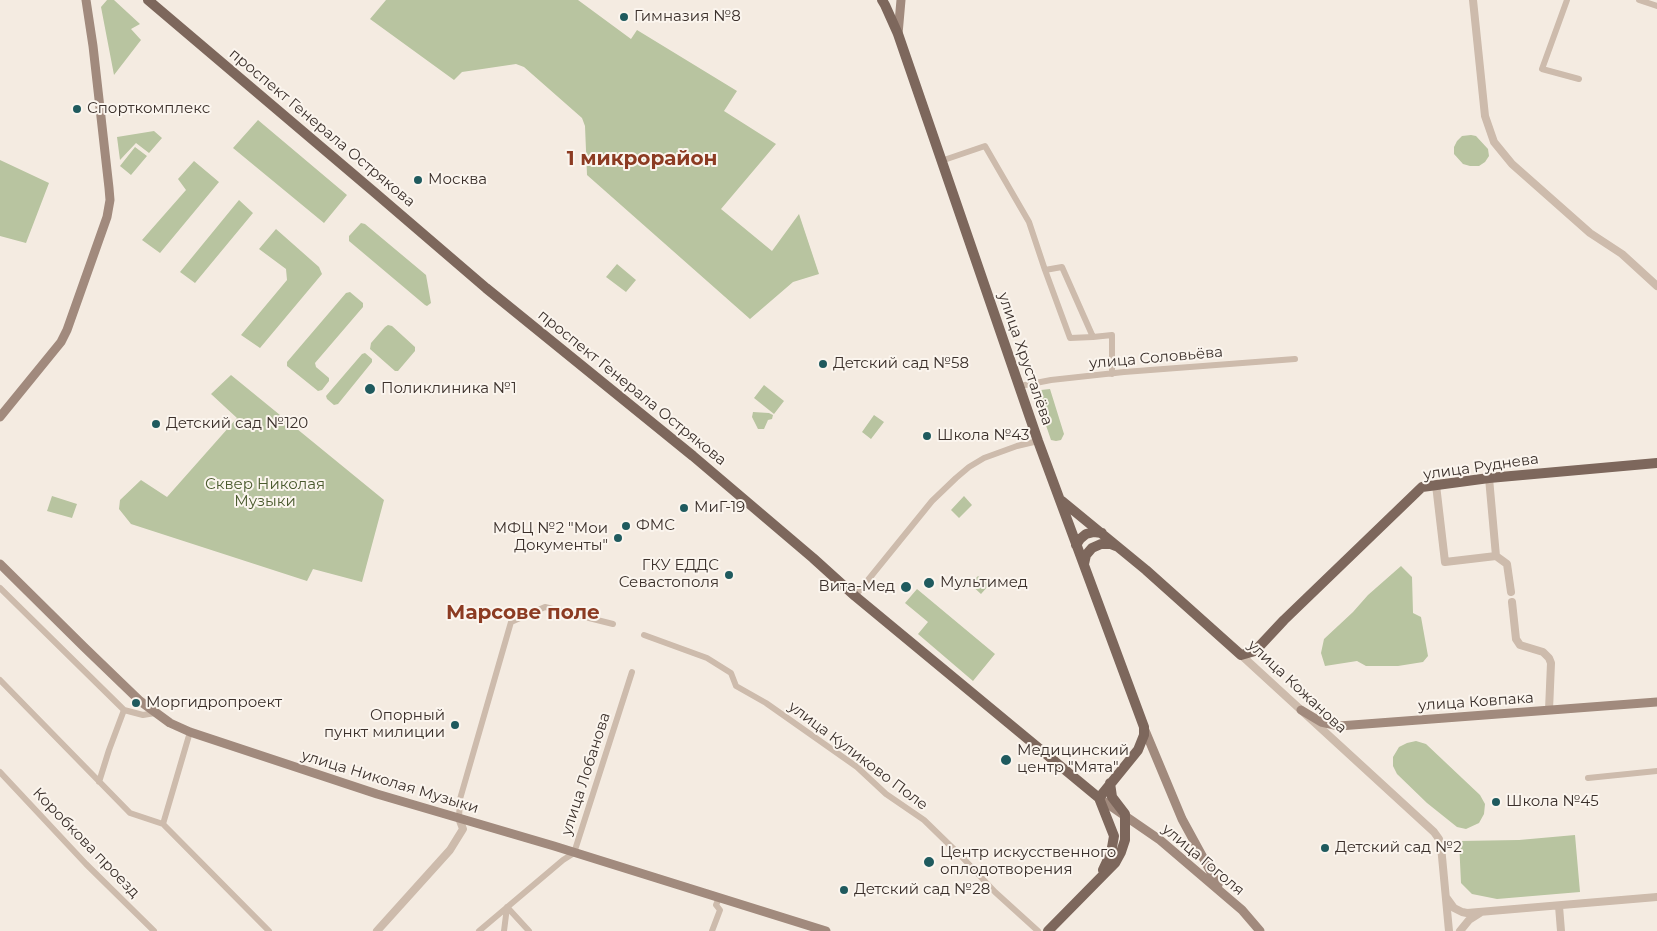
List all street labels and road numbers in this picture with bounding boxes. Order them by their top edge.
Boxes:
street label: проспект Генерала Острякова [225,45,419,211]
street label: улица Хрусталёва [994,290,1056,428]
street label: проспект Генерала Острякова [534,306,730,470]
street label: улица Соловьёва [1088,343,1224,373]
street label: улица Руднева [1422,450,1540,484]
street label: улица Кожанова [1244,637,1350,737]
street label: улица Ковпака [1418,689,1534,715]
street label: улица Куликово Поле [785,698,931,814]
street label: улица Лобанова [558,710,614,838]
street label: улица Николая Музыки [299,746,481,818]
street label: Коробкова проезд [29,784,143,902]
street label: улица Гоголя [1158,820,1248,900]

